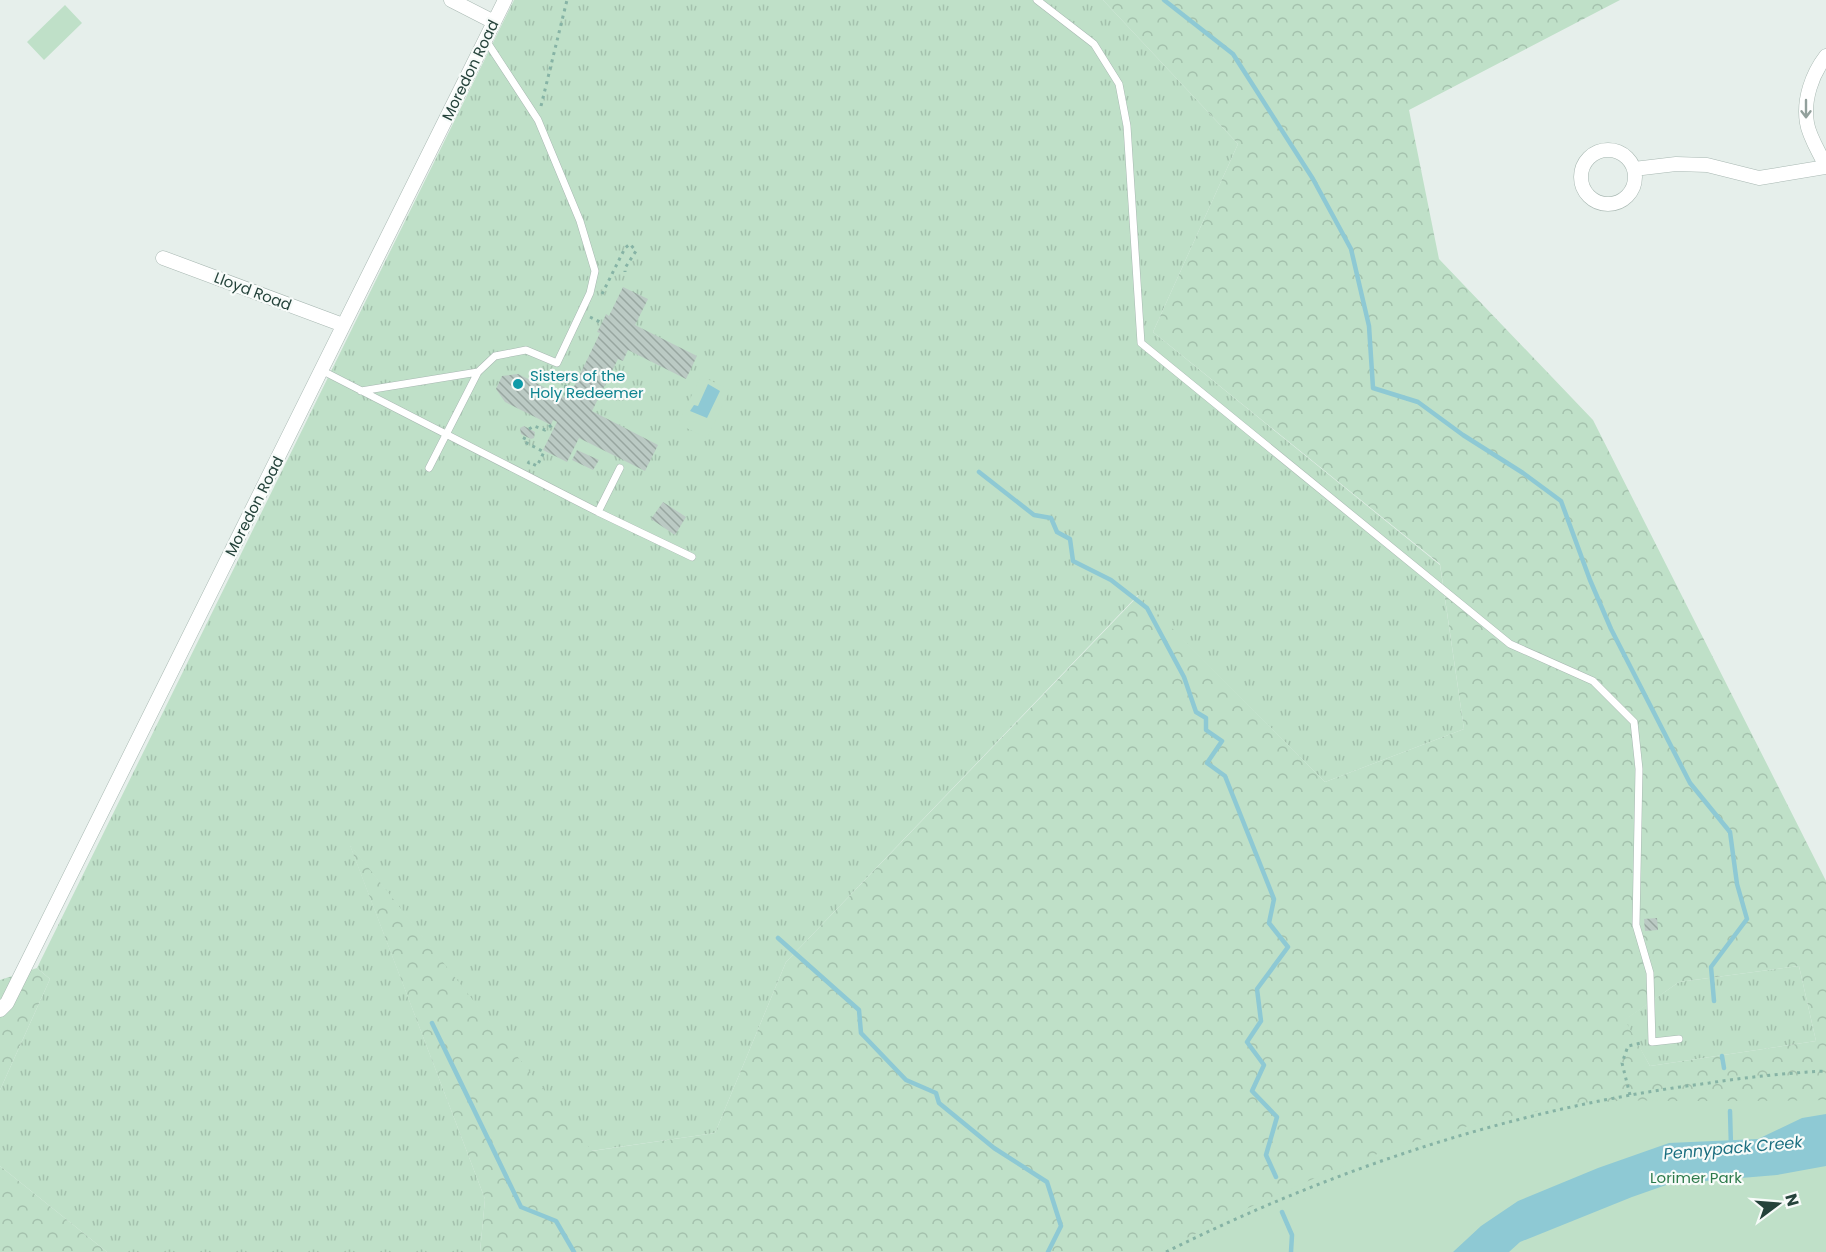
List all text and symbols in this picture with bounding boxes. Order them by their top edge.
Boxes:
street label: Moredon Road [437,16,503,124]
one-way arrow [1800,99,1812,119]
street label: Lloyd Road [211,267,295,315]
place label: Sisters of the Holy Redeemer [530,365,644,403]
marker: Sisters of the Holy Redeemer [511,377,525,391]
street label: Moredon Road [220,452,288,560]
water label: Pennypack Creek [1663,1130,1804,1166]
park label: Lorimer Park [1650,1167,1742,1188]
north arrow [1748,1174,1808,1234]
text: N [1779,1191,1805,1209]

